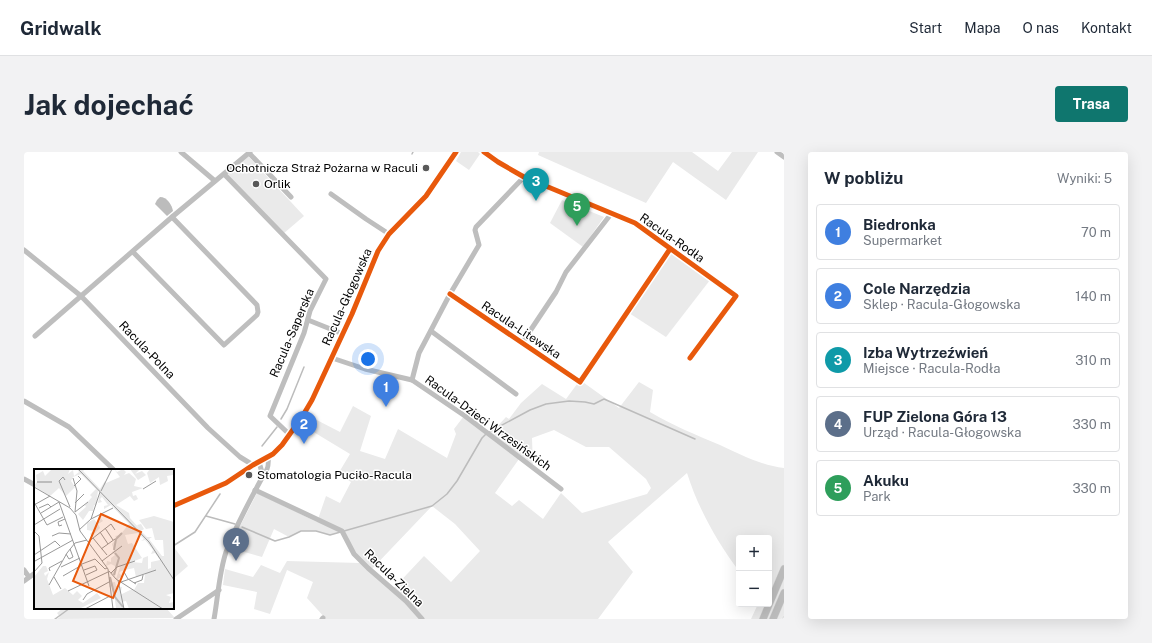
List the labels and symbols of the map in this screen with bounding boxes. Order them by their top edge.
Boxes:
place label: Ochotnicza Straż Pożarna w Raculi [226,161,418,175]
marker: Ochotnicza Straż Pożarna w Raculi [421,163,431,173]
pin: 3 [523,168,549,201]
place label: Orlik [264,177,291,191]
marker: Orlik [251,179,261,189]
pin: 5 [564,193,590,226]
street label: Racula-Rodła [637,211,707,265]
street label: Racula-Głogowska [319,246,375,348]
street label: Racula-Saperska [267,286,317,380]
street label: Racula-Litewska [479,298,563,362]
street label: Racula-Polna [116,318,178,382]
your location [358,349,378,369]
street label: Racula-Dzieci Wrzesińskich [422,372,554,474]
pin: 1 [373,374,399,407]
pin: 2 [291,411,317,444]
place label: Stomatologia Puciło-Racula [257,468,412,482]
inset map [34,469,174,609]
marker: Stomatologia Puciło-Racula [244,470,254,480]
pin: 4 [223,528,249,561]
street label: Racula-Zielna [361,546,427,610]

